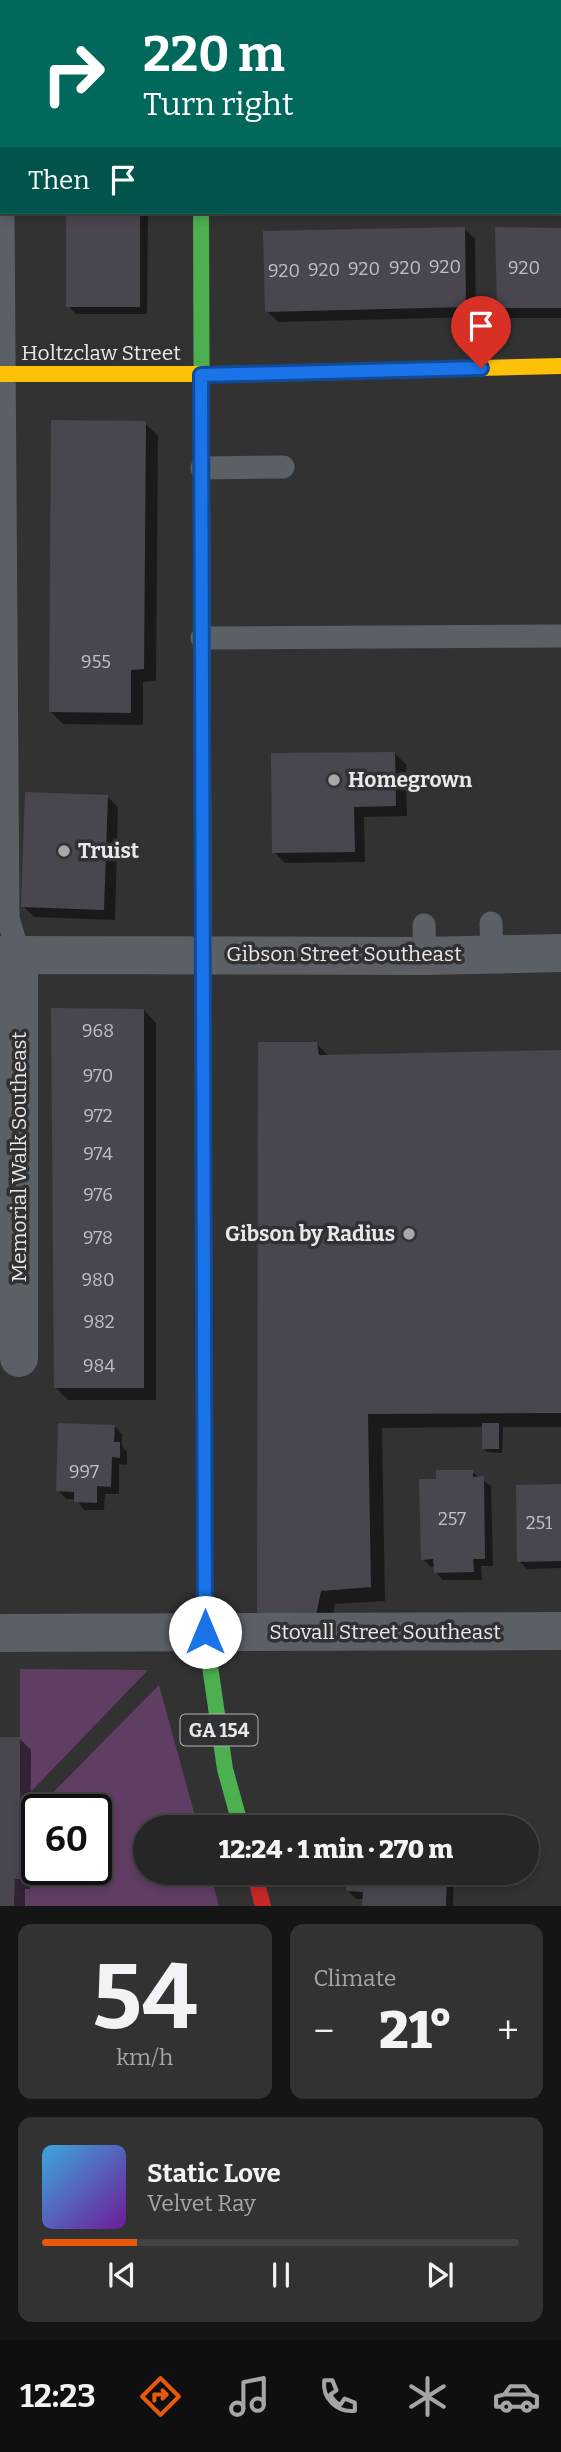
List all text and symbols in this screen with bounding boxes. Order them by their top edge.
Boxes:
text: 220 m [143,25,285,84]
icon: right [28,28,119,119]
text: Turn right [143,85,294,123]
icon: arrive [104,161,142,199]
text: Then [28,165,90,196]
house number: 920 [429,256,461,278]
house number: 920 [389,257,421,279]
house number: 920 [508,257,540,279]
house number: 920 [348,258,380,280]
house number: 920 [308,259,340,281]
house number: 920 [268,260,300,282]
pin [451,296,511,368]
icon: arrive [462,307,500,345]
street label: Holtzclaw Street [21,340,181,366]
house number: 955 [81,651,111,673]
place label: Homegrown [348,767,473,793]
marker: Homegrown [326,772,342,788]
place label: Truist [78,838,140,864]
marker: Truist [56,843,72,859]
street label: Gibson Street Southeast [226,941,462,967]
house number: 968 [82,1020,114,1042]
street label: Memorial Walk Southeast [6,1031,32,1282]
house number: 970 [83,1065,113,1087]
house number: 972 [84,1105,113,1127]
house number: 974 [83,1143,113,1165]
house number: 976 [83,1184,113,1206]
place label: Gibson by Radius [225,1221,395,1247]
marker: Gibson by Radius [401,1226,417,1242]
house number: 978 [83,1227,113,1249]
house number: 980 [82,1269,114,1291]
house number: 982 [83,1311,115,1333]
house number: 984 [83,1355,115,1377]
house number: 997 [69,1461,99,1483]
house number: 257 [438,1508,466,1530]
house number: 251 [526,1512,553,1534]
position arrow [168,1595,242,1669]
street label: Stovall Street Southeast [269,1619,501,1645]
road number: GA 154 [180,1714,258,1746]
speed limit sign: 60 [21,1794,112,1885]
text: 12:24 · 1 min · 270 m [219,1834,453,1865]
text: 54 [92,1943,197,2052]
text: Climate [314,1964,396,1992]
text: 21° [379,1999,453,2062]
text: − [314,2008,334,2054]
text: + [497,2008,519,2054]
text: km/h [116,2043,173,2071]
text: Static Love [147,2158,281,2189]
text: Velvet Ray [147,2189,256,2217]
icon: previous [103,2256,141,2294]
icon: pause [262,2256,300,2294]
icon: next [421,2256,459,2294]
icon: directions [136,2372,185,2421]
icon: music [225,2372,274,2421]
icon: phone [314,2372,363,2421]
icon: climate [403,2372,452,2421]
icon: car [492,2372,541,2421]
text: 12:23 [20,2377,96,2415]

